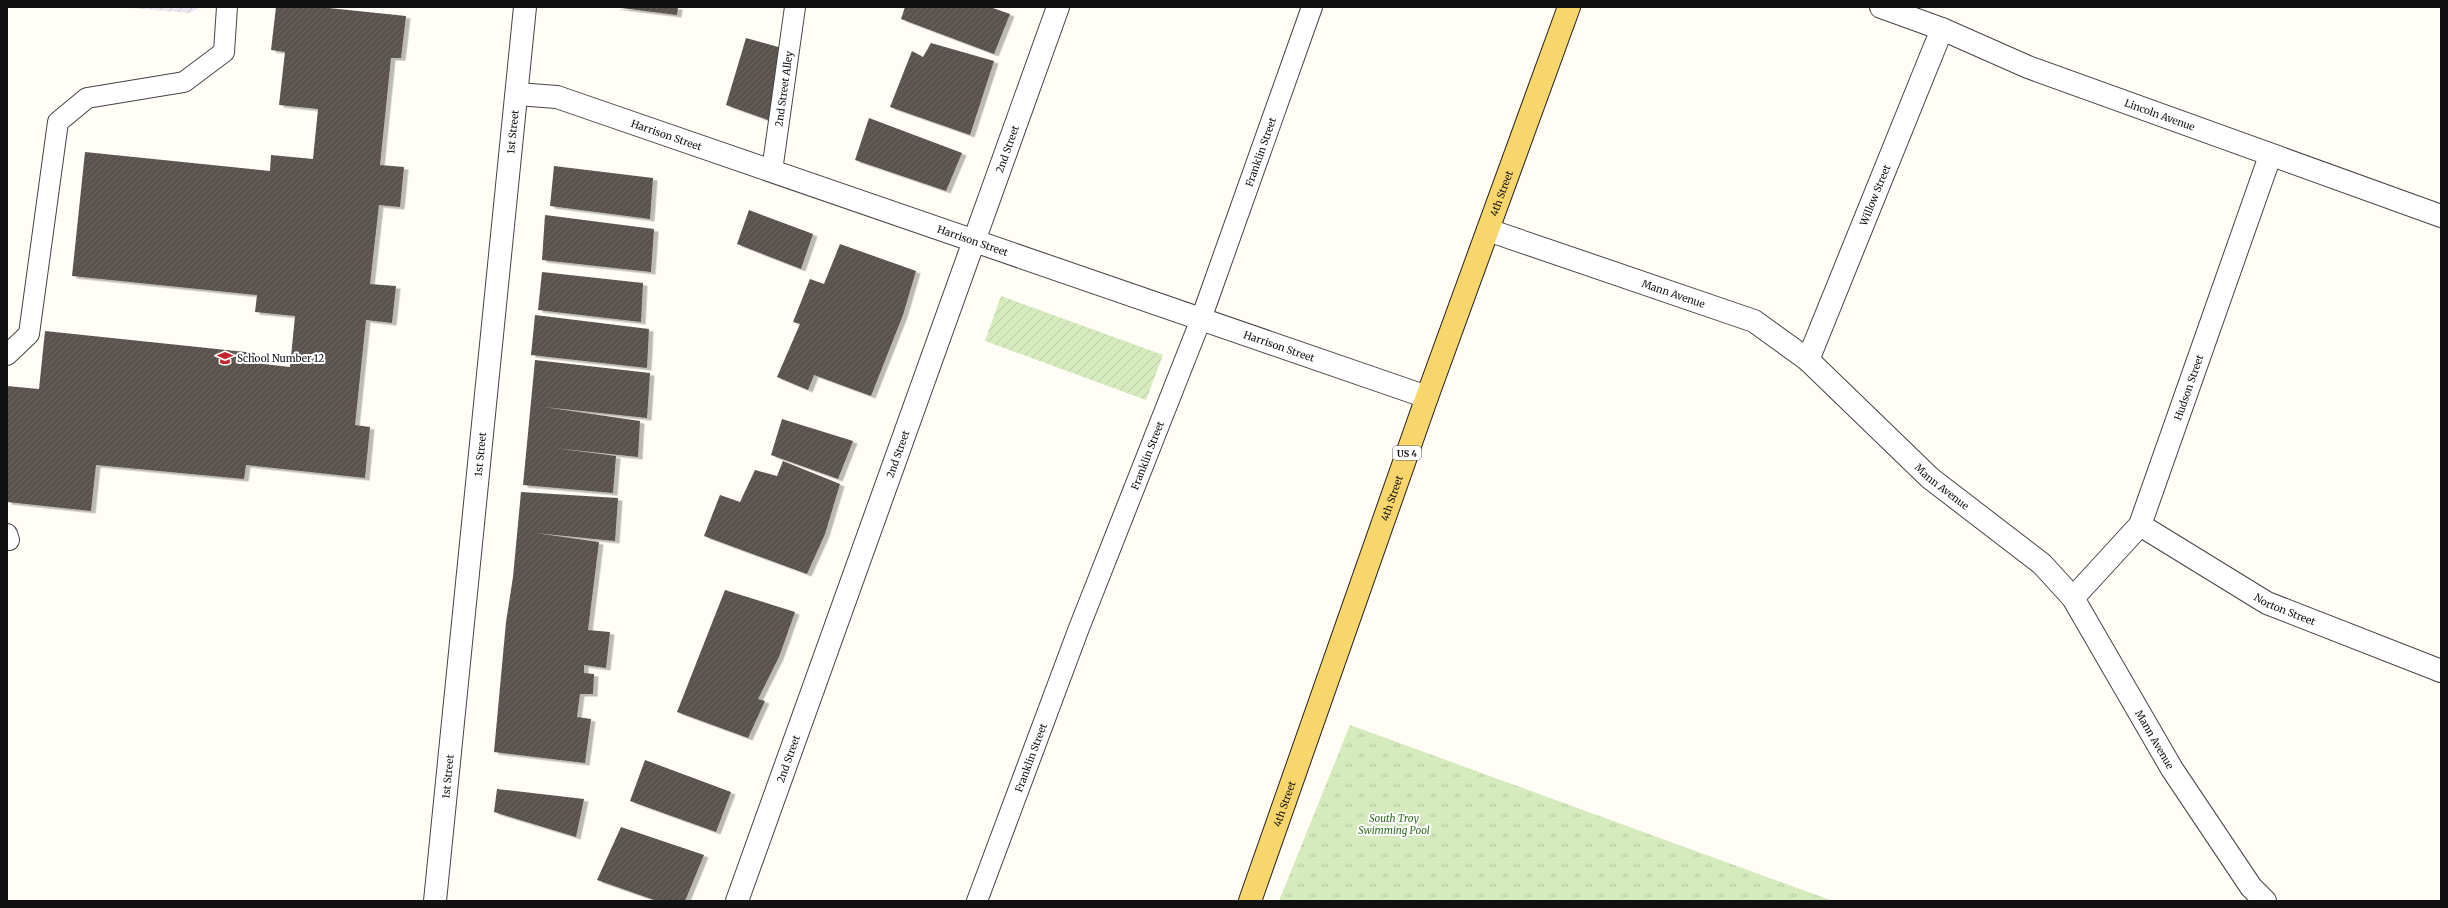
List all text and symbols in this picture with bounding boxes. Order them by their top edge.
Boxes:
street label: 2nd Street Alley [772,50,795,128]
street label: Lincoln Avenue [2123,96,2197,133]
street label: 1st Street [504,109,521,155]
street label: Franklin Street [1242,115,1279,188]
street label: Harrison Street [629,117,704,153]
street label: 2nd Street [993,123,1022,175]
street label: Willow Street [1856,163,1893,228]
street label: 4th Street [1487,169,1515,218]
street label: Harrison Street [936,222,1010,259]
street label: Mann Avenue [1640,277,1707,310]
street label: Harrison Street [1242,328,1316,364]
school or university icon: School Number 12 [216,349,234,367]
place label: School Number 12 [237,352,324,365]
street label: Hudson Street [2171,353,2206,422]
street label: Franklin Street [1128,419,1167,492]
street label: 2nd Street [883,428,912,479]
street label: 1st Street [471,431,489,477]
road number: US 4 [1393,446,1421,460]
street label: Mann Avenue [1912,460,1972,512]
street label: 4th Street [1377,473,1406,523]
street label: Norton Street [2252,590,2317,628]
street label: Mann Avenue [2133,707,2177,771]
street label: Franklin Street [1012,721,1049,794]
street label: 2nd Street [774,733,803,784]
street label: 1st Street [439,754,456,799]
street label: 4th Street [1270,779,1298,828]
park label: South Troy Swimming Pool [1358,812,1430,837]

